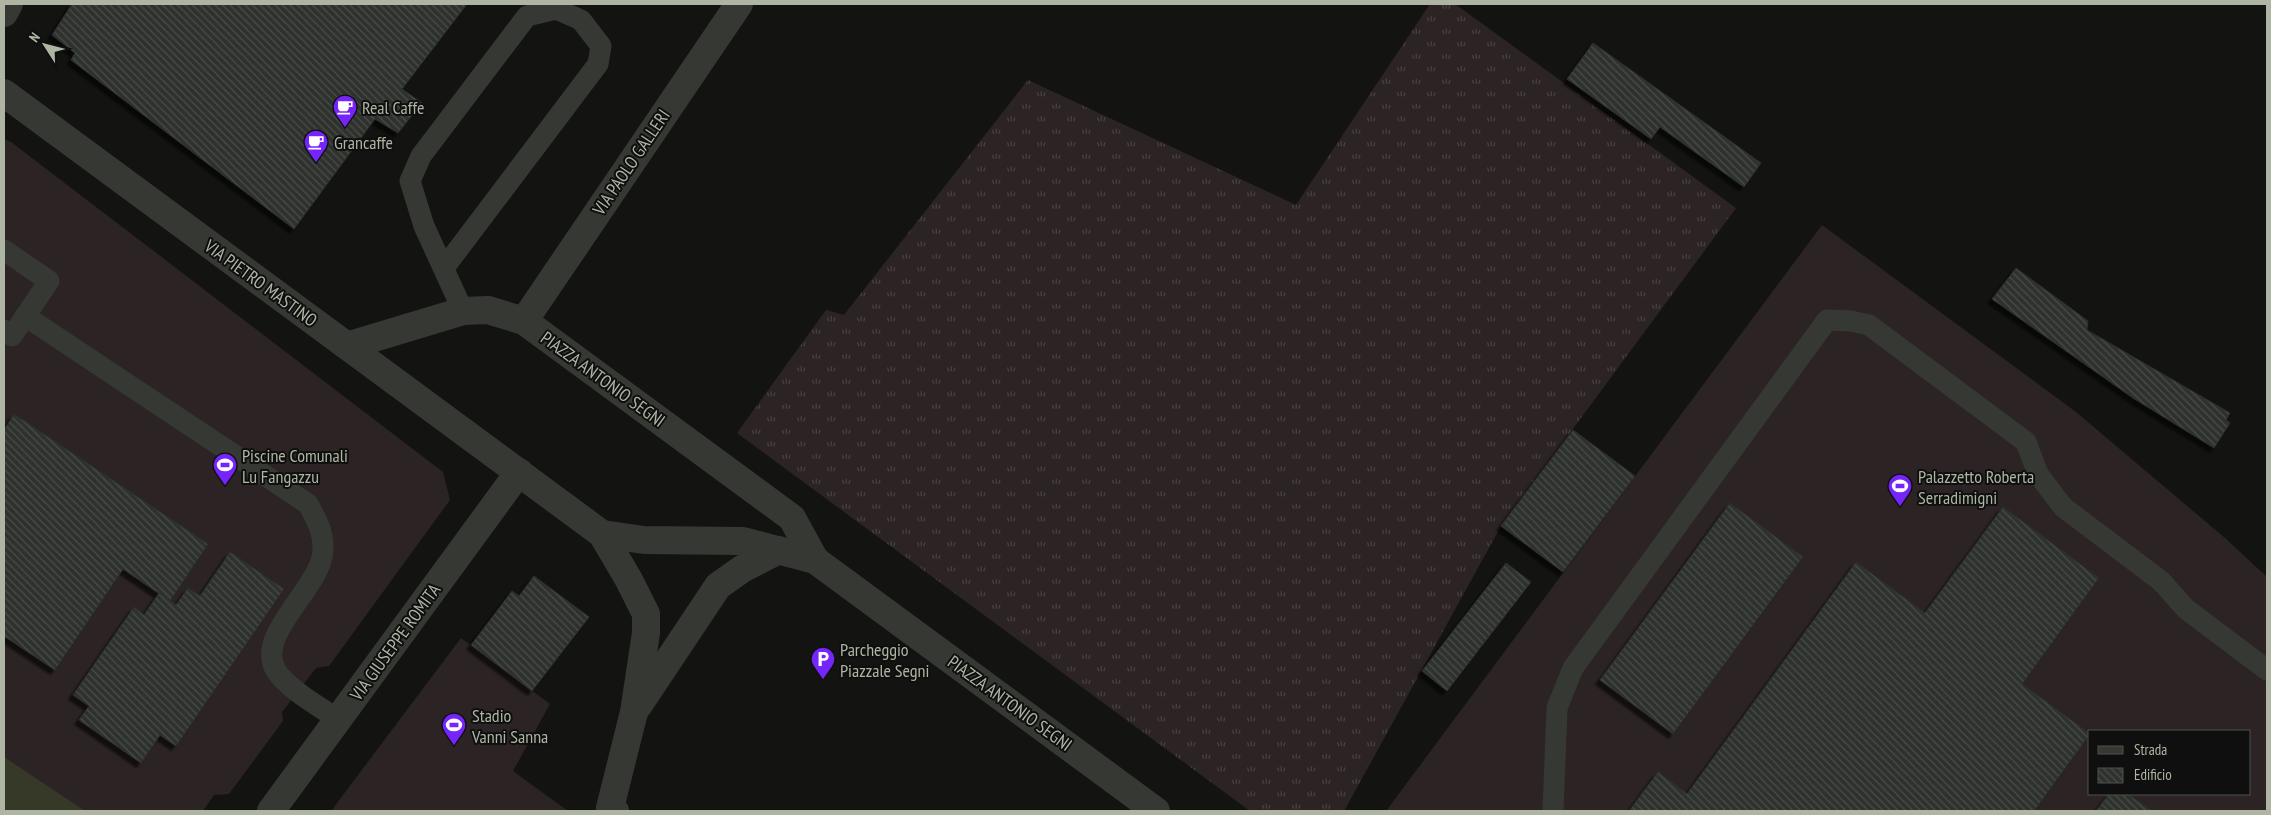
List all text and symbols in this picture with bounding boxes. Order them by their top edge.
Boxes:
north arrow [20,20,70,70]
text: N [25,29,44,46]
cafe icon: Real Caffe [332,94,358,128]
place label: Real Caffe [362,96,424,119]
street label: VIA PAOLO GALLERI [587,105,675,220]
cafe icon: Grancaffe [303,129,329,163]
place label: Grancaffe [334,131,393,154]
street label: VIA PIETRO MASTINO [199,234,322,332]
street label: PIAZZA ANTONIO SEGNI [536,326,670,432]
place label: Piscine Comunali Lu Fangazzu [242,444,348,488]
sports icon: Piscine Comunali Lu Fangazzu [212,452,238,486]
place label: Palazzetto Roberta Serradimigni [1918,465,2034,509]
sports icon: Palazzetto Roberta Serradimigni [1887,473,1913,507]
street label: VIA GIUSEPPE ROMITA [344,579,445,706]
place label: Parcheggio Piazzale Segni [840,638,929,682]
parking icon: Parcheggio Piazzale Segni [810,646,836,680]
street label: PIAZZA ANTONIO SEGNI [943,650,1077,756]
place label: Stadio Vanni Sanna [471,704,548,748]
sports icon: Stadio Vanni Sanna [441,712,467,746]
legend [2088,730,2251,795]
text: Strada [2134,740,2167,759]
text: Edificio [2134,765,2172,784]

